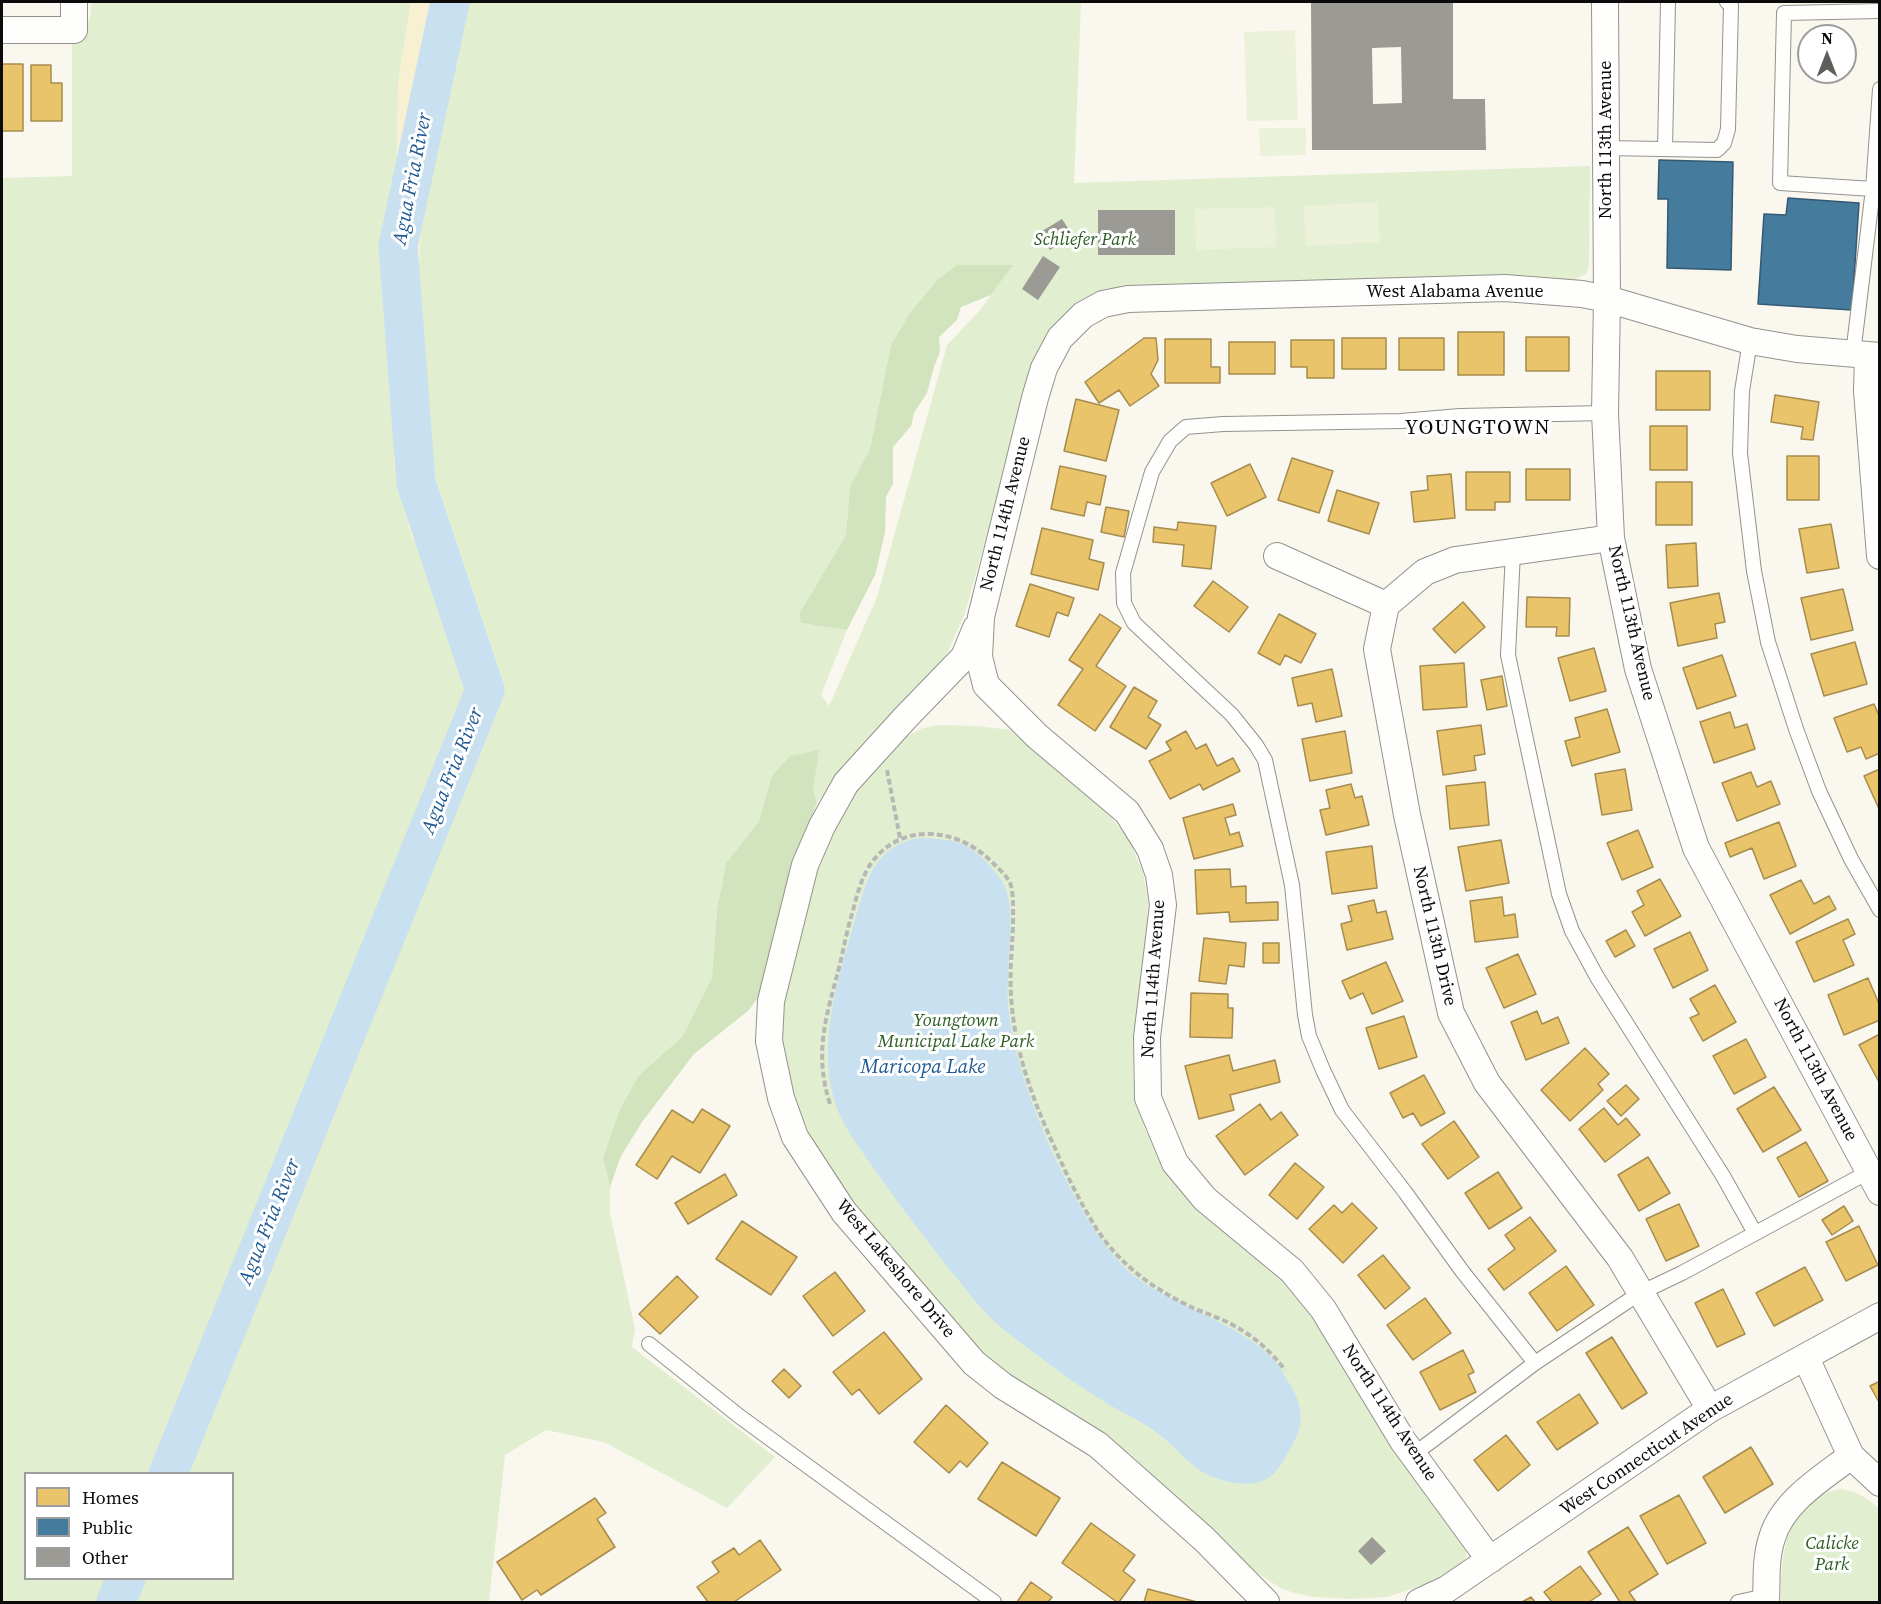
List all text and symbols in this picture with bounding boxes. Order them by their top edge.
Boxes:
north arrow [1797,24,1857,84]
text: N [1821,27,1833,49]
street label: North 113th Avenue [1595,61,1617,219]
water label: Agua Fria River [388,111,438,247]
park label: Schliefer Park [1034,229,1136,251]
street label: West Alabama Avenue [1366,281,1544,303]
district label: YOUNGTOWN [1405,416,1551,442]
street label: North 114th Avenue [976,434,1036,594]
street label: North 113th Avenue [1603,543,1659,703]
water label: Agua Fria River [417,704,489,838]
street label: North 113th Drive [1407,864,1461,1008]
street label: North 114th Avenue [1138,899,1170,1059]
street label: North 113th Avenue [1768,995,1862,1145]
park label: Youngtown Municipal Lake Park [878,1010,1034,1052]
water label: Maricopa Lake [861,1056,985,1080]
water label: Agua Fria River [234,1155,306,1289]
street label: West Lakeshore Drive [831,1195,959,1343]
street label: North 114th Avenue [1337,1341,1441,1485]
street label: West Connecticut Avenue [1557,1389,1737,1521]
legend [24,1472,234,1580]
text: Homes [82,1485,139,1510]
text: Public [82,1515,133,1540]
park label: Calicke Park [1805,1533,1859,1576]
text: Other [82,1545,128,1570]

